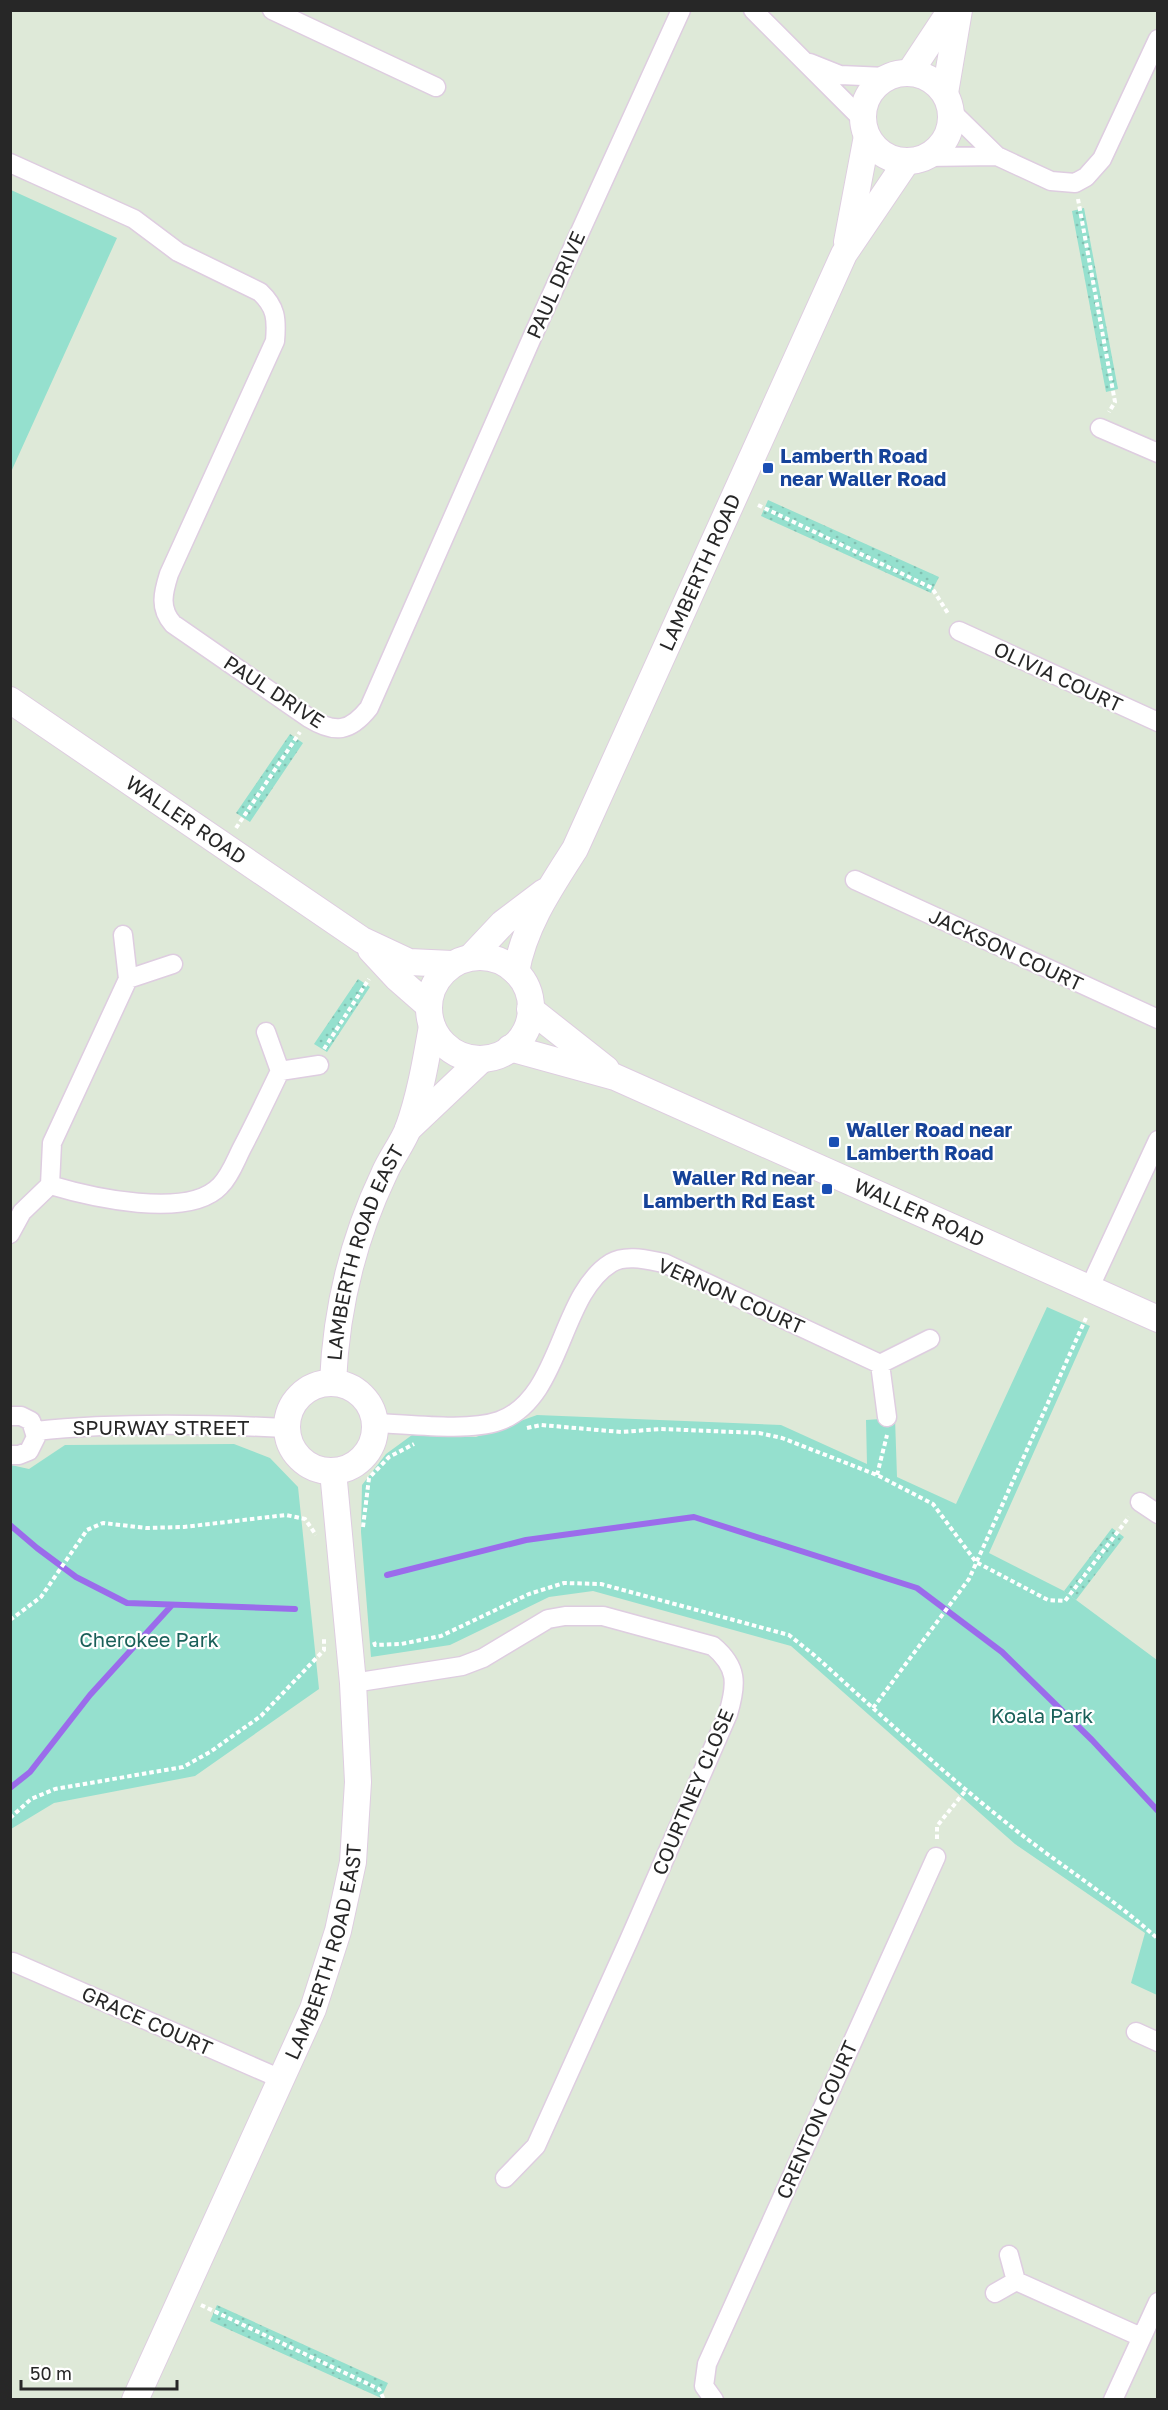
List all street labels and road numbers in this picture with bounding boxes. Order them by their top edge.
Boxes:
street label: PAUL DRIVE [521,227,589,342]
street label: LAMBERTH ROAD [653,490,745,654]
street label: OLIVIA COURT [990,636,1127,716]
street label: PAUL DRIVE [220,650,329,732]
street label: WALLER ROAD [122,770,251,869]
street label: JACKSON COURT [926,903,1087,995]
street label: LAMBERTH ROAD EAST [321,1140,408,1362]
street label: WALLER ROAD [851,1172,989,1251]
street label: VERNON COURT [654,1252,809,1338]
street label: SPURWAY STREET [73,1415,249,1439]
street label: COURTNEY CLOSE [646,1705,738,1878]
street label: LAMBERTH ROAD EAST [279,1843,365,2063]
street label: GRACE COURT [78,1981,216,2060]
street label: CRENTON COURT [770,2037,862,2202]

